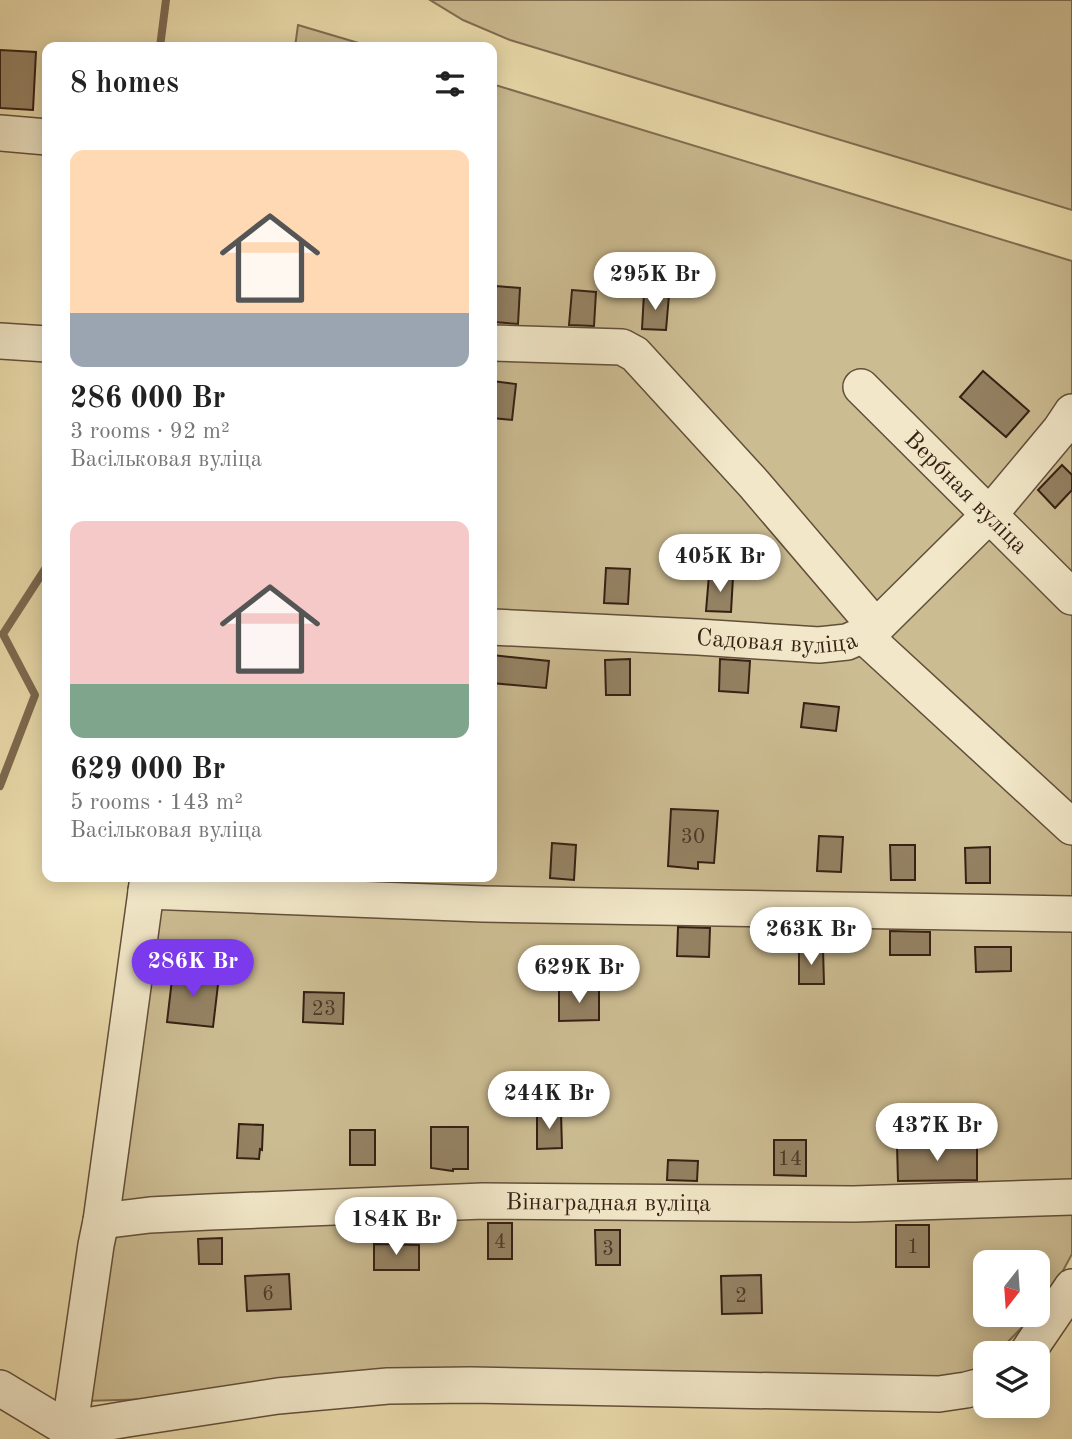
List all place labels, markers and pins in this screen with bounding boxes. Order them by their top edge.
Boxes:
pin: 295K Br [590,252,720,312]
pin: 405K Br [655,534,785,594]
pin: 263K Br [746,908,876,967]
pin: 286K Br [128,940,258,999]
pin: 629K Br [514,946,644,1005]
pin: 244K Br [484,1072,614,1131]
pin: 437K Br [872,1104,1002,1163]
pin: 184K Br [331,1198,461,1257]

